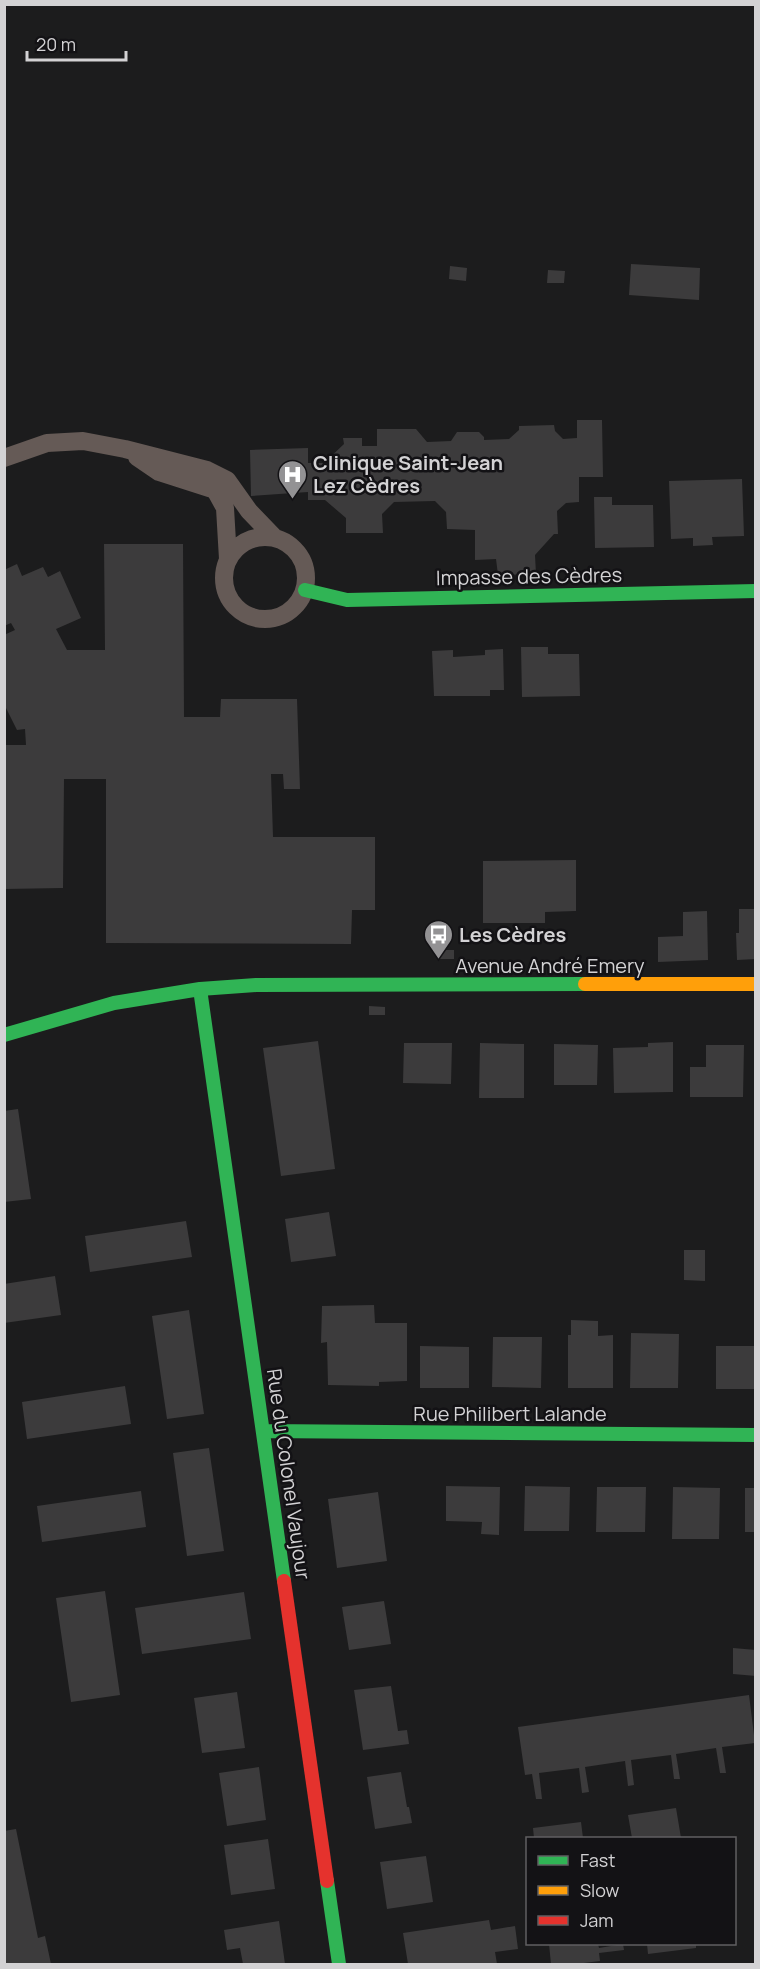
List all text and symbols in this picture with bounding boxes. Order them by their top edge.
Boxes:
scale bar [27,24,126,62]
text: 20 m [36,32,76,56]
place label: Clinique Saint-Jean Lez Cèdres [313,449,503,499]
hospital icon: Clinique Saint-Jean Lez Cèdres [276,458,308,500]
street label: Impasse des Cèdres [436,561,622,591]
bus stop icon: Les Cèdres [422,918,454,960]
place label: Les Cèdres [459,921,567,948]
street label: Avenue André Emery [455,952,645,979]
street label: Rue du Colonel Vaujour [261,1367,317,1581]
street label: Rue Philibert Lalande [413,1400,607,1427]
legend [526,1837,736,1945]
text: Fast [580,1848,615,1872]
text: Slow [580,1878,620,1902]
text: Jam [580,1908,614,1932]

